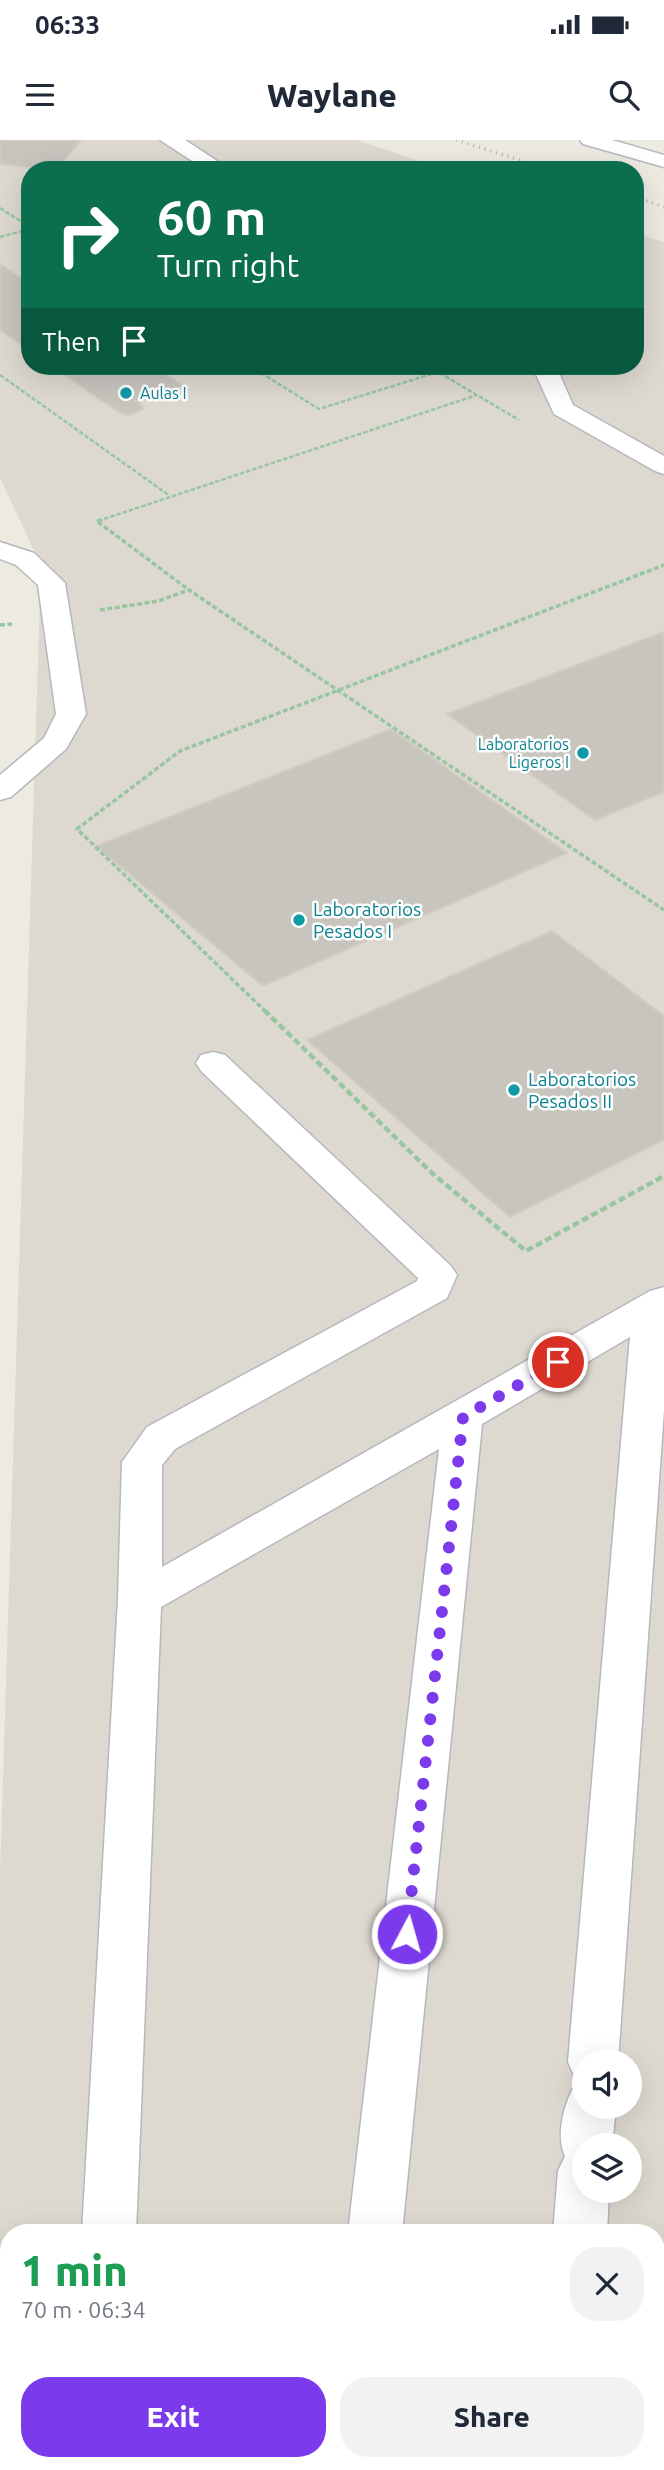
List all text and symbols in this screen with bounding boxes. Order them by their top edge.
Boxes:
text: 06:33 [35,10,100,39]
icon: menu [21,76,59,114]
icon: search [605,76,643,114]
text: Waylane [267,77,397,113]
icon: right [42,189,133,280]
text: 60 m [157,189,266,244]
text: Turn right [157,247,299,283]
icon: arrive [115,322,153,360]
text: Then [42,327,101,356]
place label: Aulas I [140,384,187,402]
marker: Aulas I [118,385,134,401]
place label: Laboratorios Ligeros I [478,735,569,771]
marker: Laboratorios Ligeros I [575,745,591,761]
place label: Laboratorios Pesados I [313,898,421,942]
marker: Laboratorios Pesados I [291,912,307,928]
place label: Laboratorios Pesados II [528,1068,636,1112]
marker: Laboratorios Pesados II [506,1082,522,1098]
pin [528,1332,588,1392]
icon: arrive [539,1343,577,1381]
position arrow [370,1897,444,1971]
map controls [572,2049,642,2203]
button: sound [572,2049,642,2119]
button: layers [572,2133,642,2203]
text: 1 min [21,2247,128,2294]
button: close [570,2247,644,2321]
text: 70 m · 06:34 [21,2297,146,2322]
button: Exit [21,2377,326,2457]
button: Share [340,2377,644,2457]

